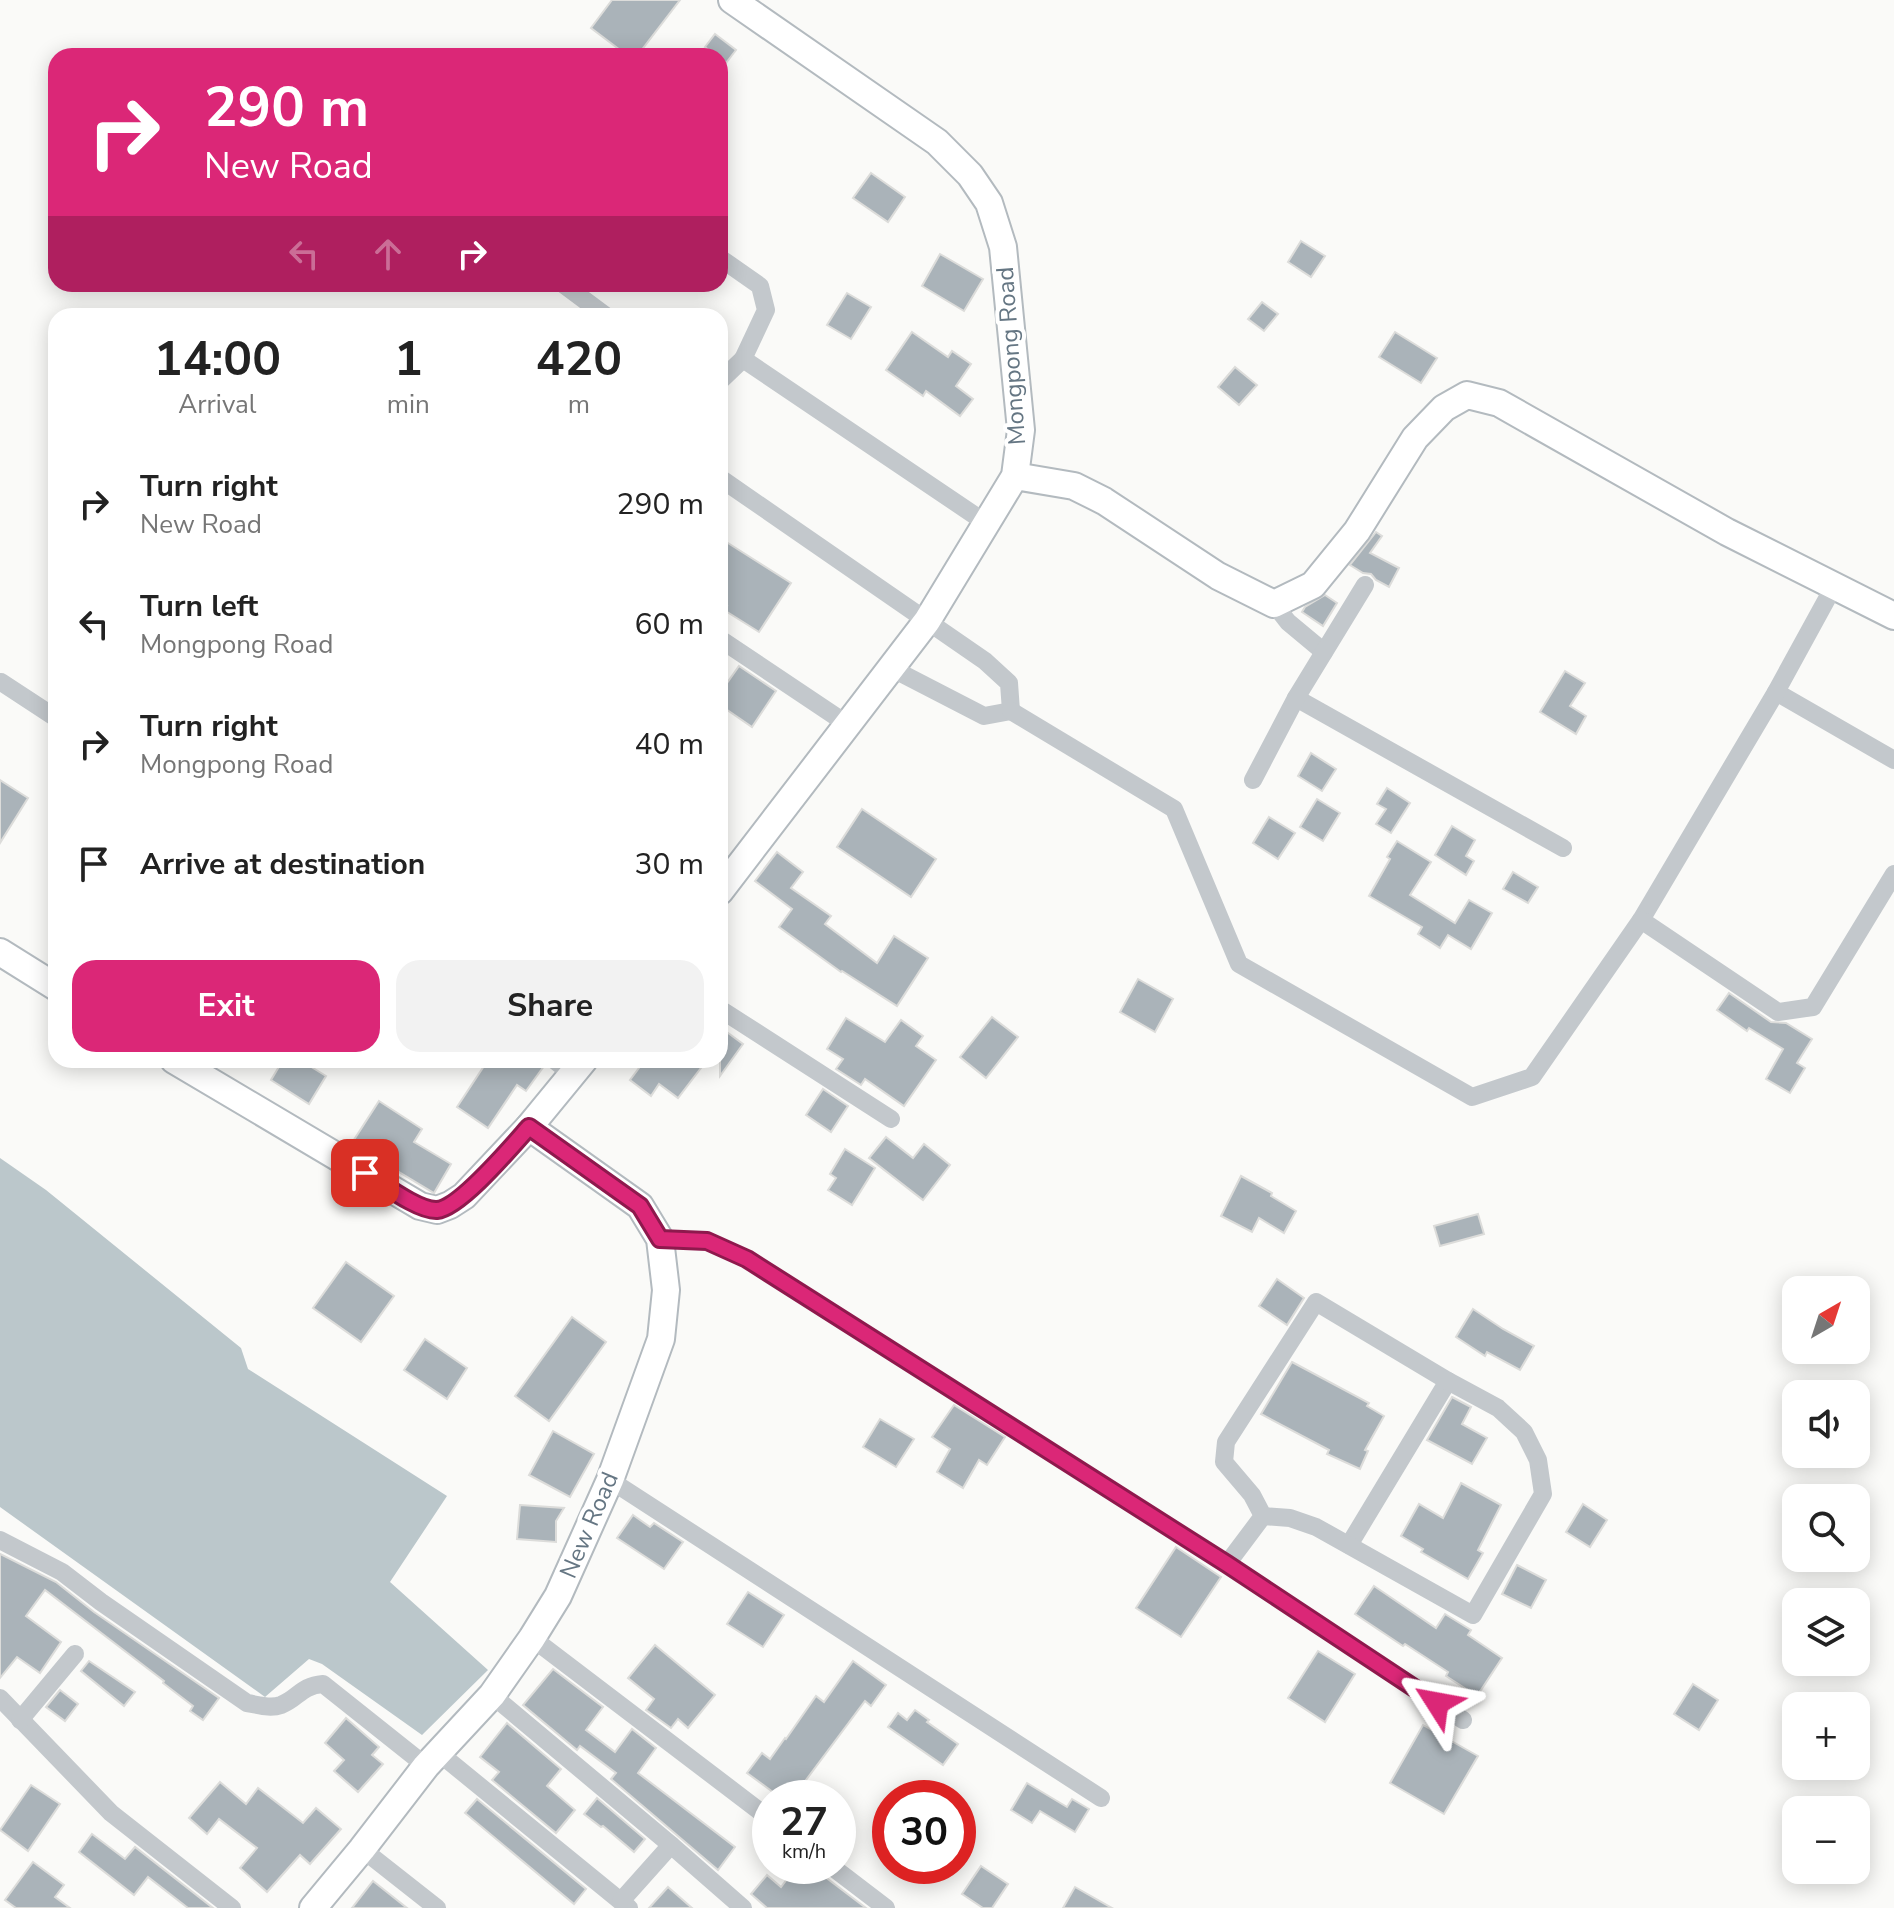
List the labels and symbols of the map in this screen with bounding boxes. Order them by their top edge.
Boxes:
street label: Mongpong Road [989,266,1033,446]
pin [331,1139,399,1207]
north arrow [1782,1276,1870,1364]
street label: New Road [552,1467,626,1583]
position arrow [1395,1661,1479,1745]
speed limit sign: 30 [872,1780,976,1884]

